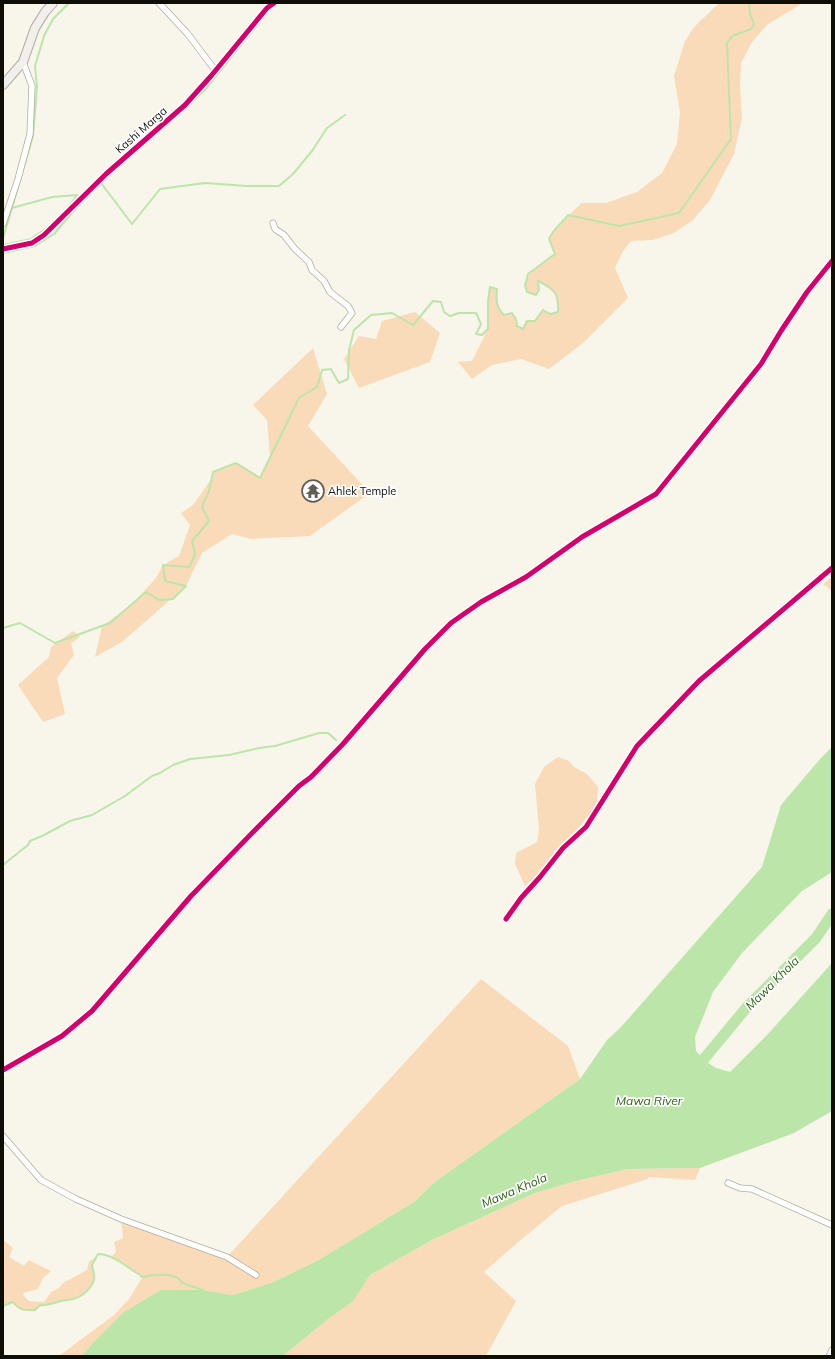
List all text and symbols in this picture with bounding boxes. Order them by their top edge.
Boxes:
street label: Kashi Marga [112,104,170,156]
temple icon: Ahlek Temple [300,478,326,504]
place label: Ahlek Temple [328,484,396,498]
water label: Mawa Khola [742,953,802,1013]
water label: Mawa River [616,1093,683,1108]
water label: Mawa Khola [479,1169,549,1211]

